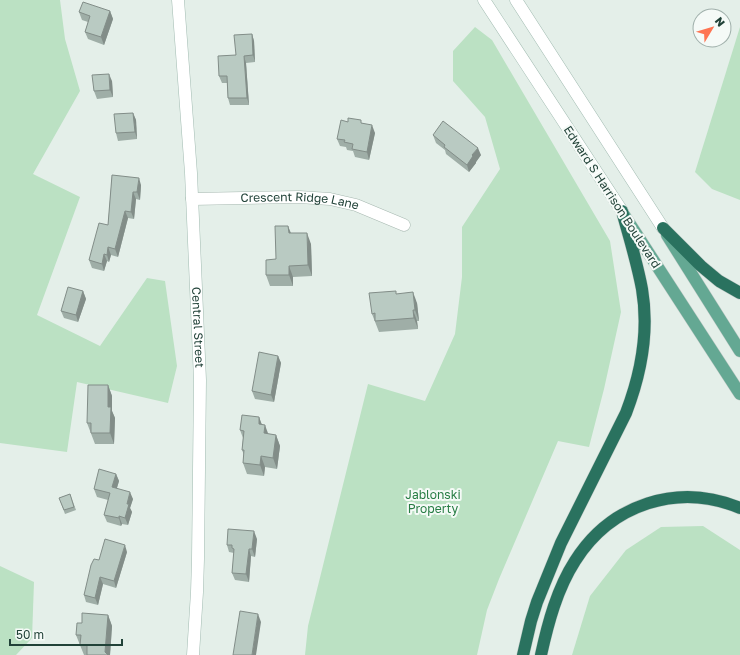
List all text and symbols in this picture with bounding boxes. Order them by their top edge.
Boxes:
north arrow [692,8,732,48]
text: N [713,14,728,29]
street label: Edward S Harrison Boulevard [561,123,664,271]
street label: Crescent Ridge Lane [240,189,360,212]
street label: Central Street [189,287,207,368]
park label: Jablonski Property [405,487,461,516]
scale bar [10,621,122,647]
text: 50 m [16,627,44,642]

